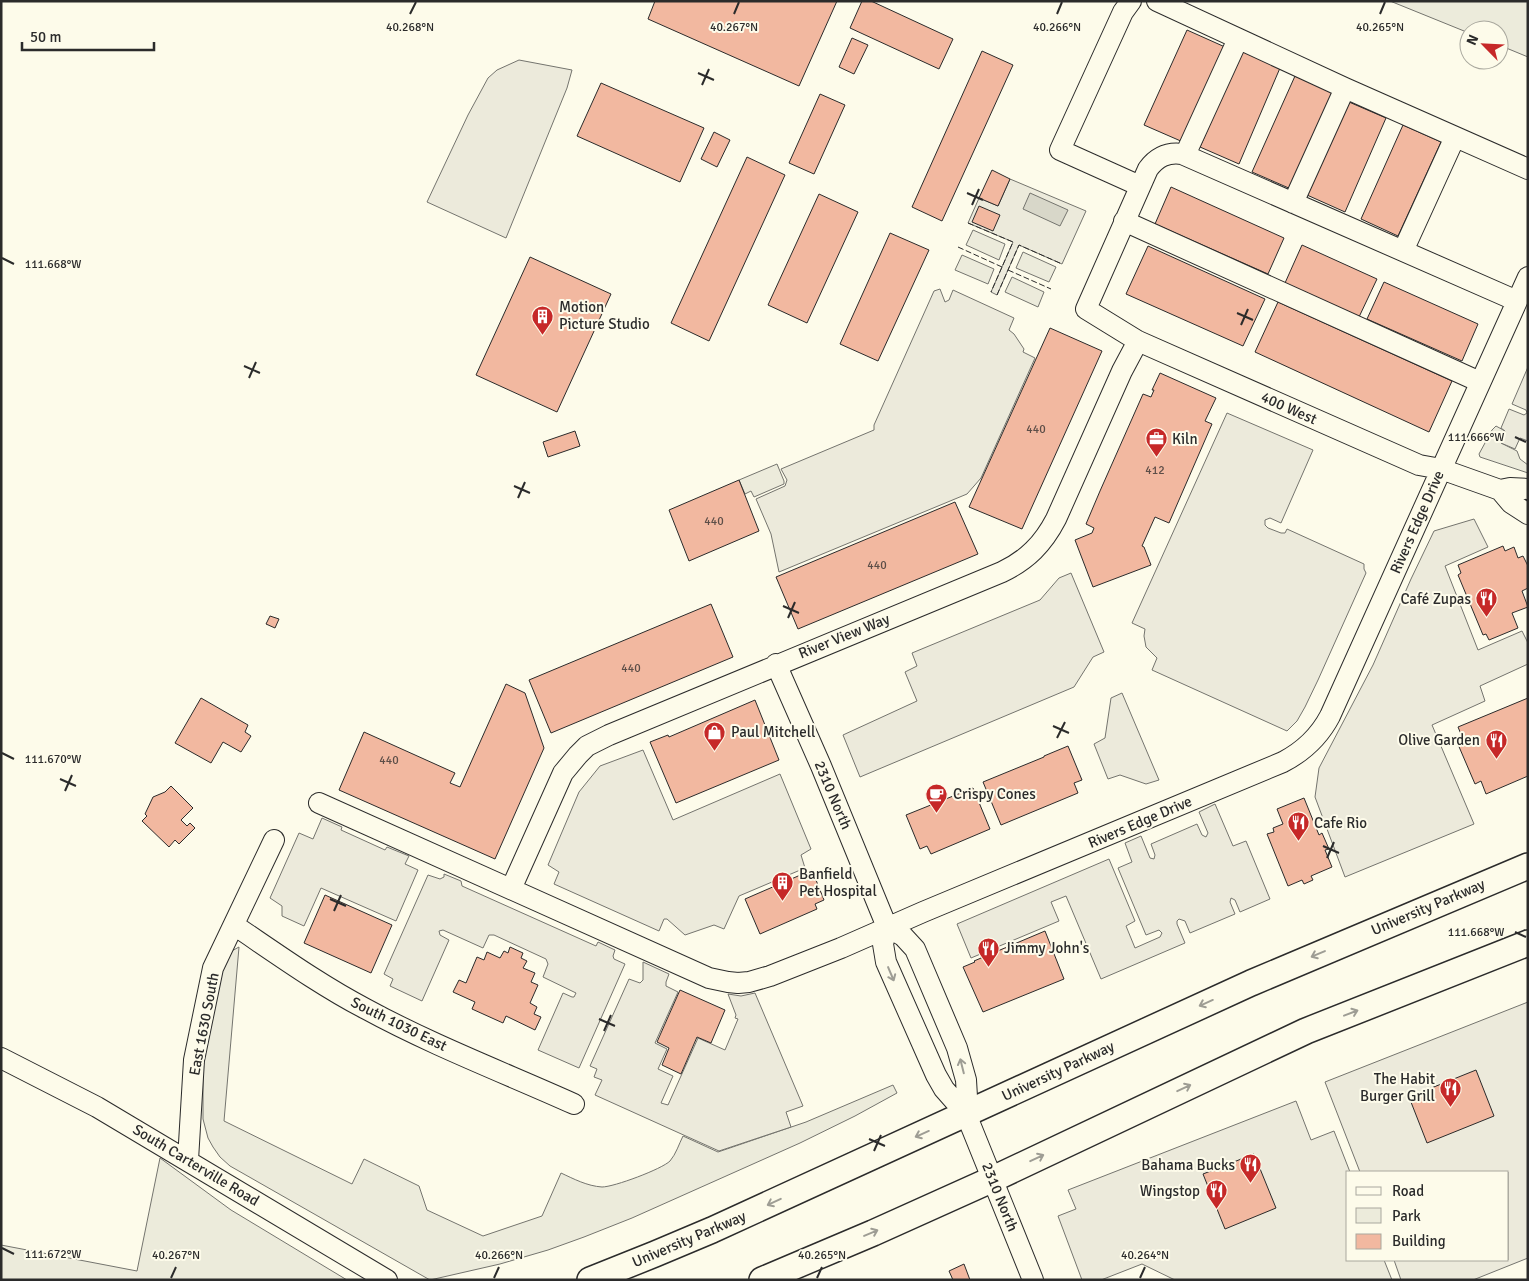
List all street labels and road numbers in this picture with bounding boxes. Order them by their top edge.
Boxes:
street label: 400 West [1258,388,1320,428]
street label: Rivers Edge Drive [1386,468,1448,576]
street label: River View Way [796,610,892,662]
street label: 2310 North [810,758,856,832]
street label: Rivers Edge Drive [1085,792,1195,852]
street label: University Parkway [1368,875,1488,939]
street label: East 1630 South [185,971,223,1077]
street label: South 1030 East [348,993,450,1055]
street label: University Parkway [999,1037,1117,1105]
street label: South Carterville Road [130,1120,262,1210]
street label: 2310 North [978,1160,1022,1234]
street label: University Parkway [629,1207,749,1271]

